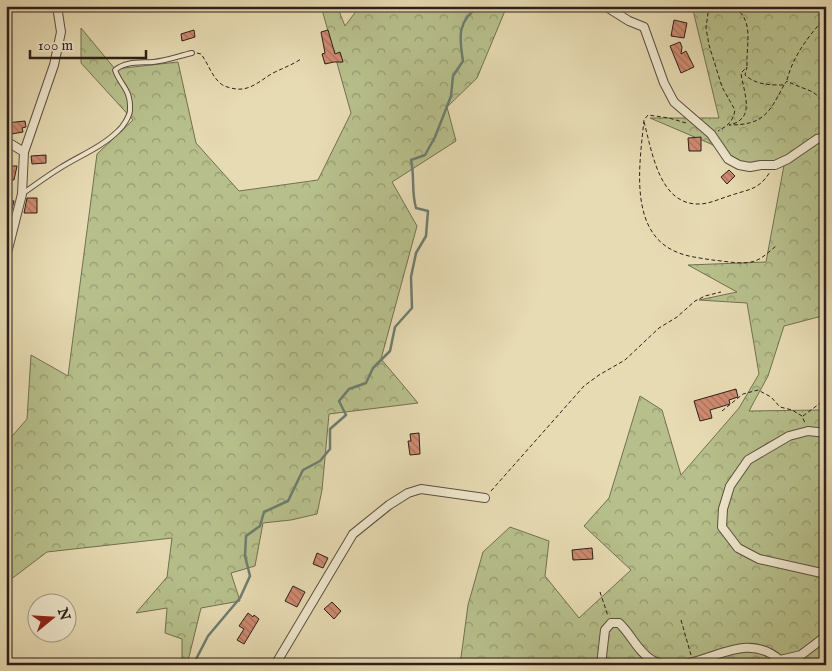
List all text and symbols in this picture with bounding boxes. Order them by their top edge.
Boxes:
scale bar [30,28,146,60]
text: 100 m [38,36,74,55]
north arrow [28,594,78,644]
text: N [53,605,74,623]

